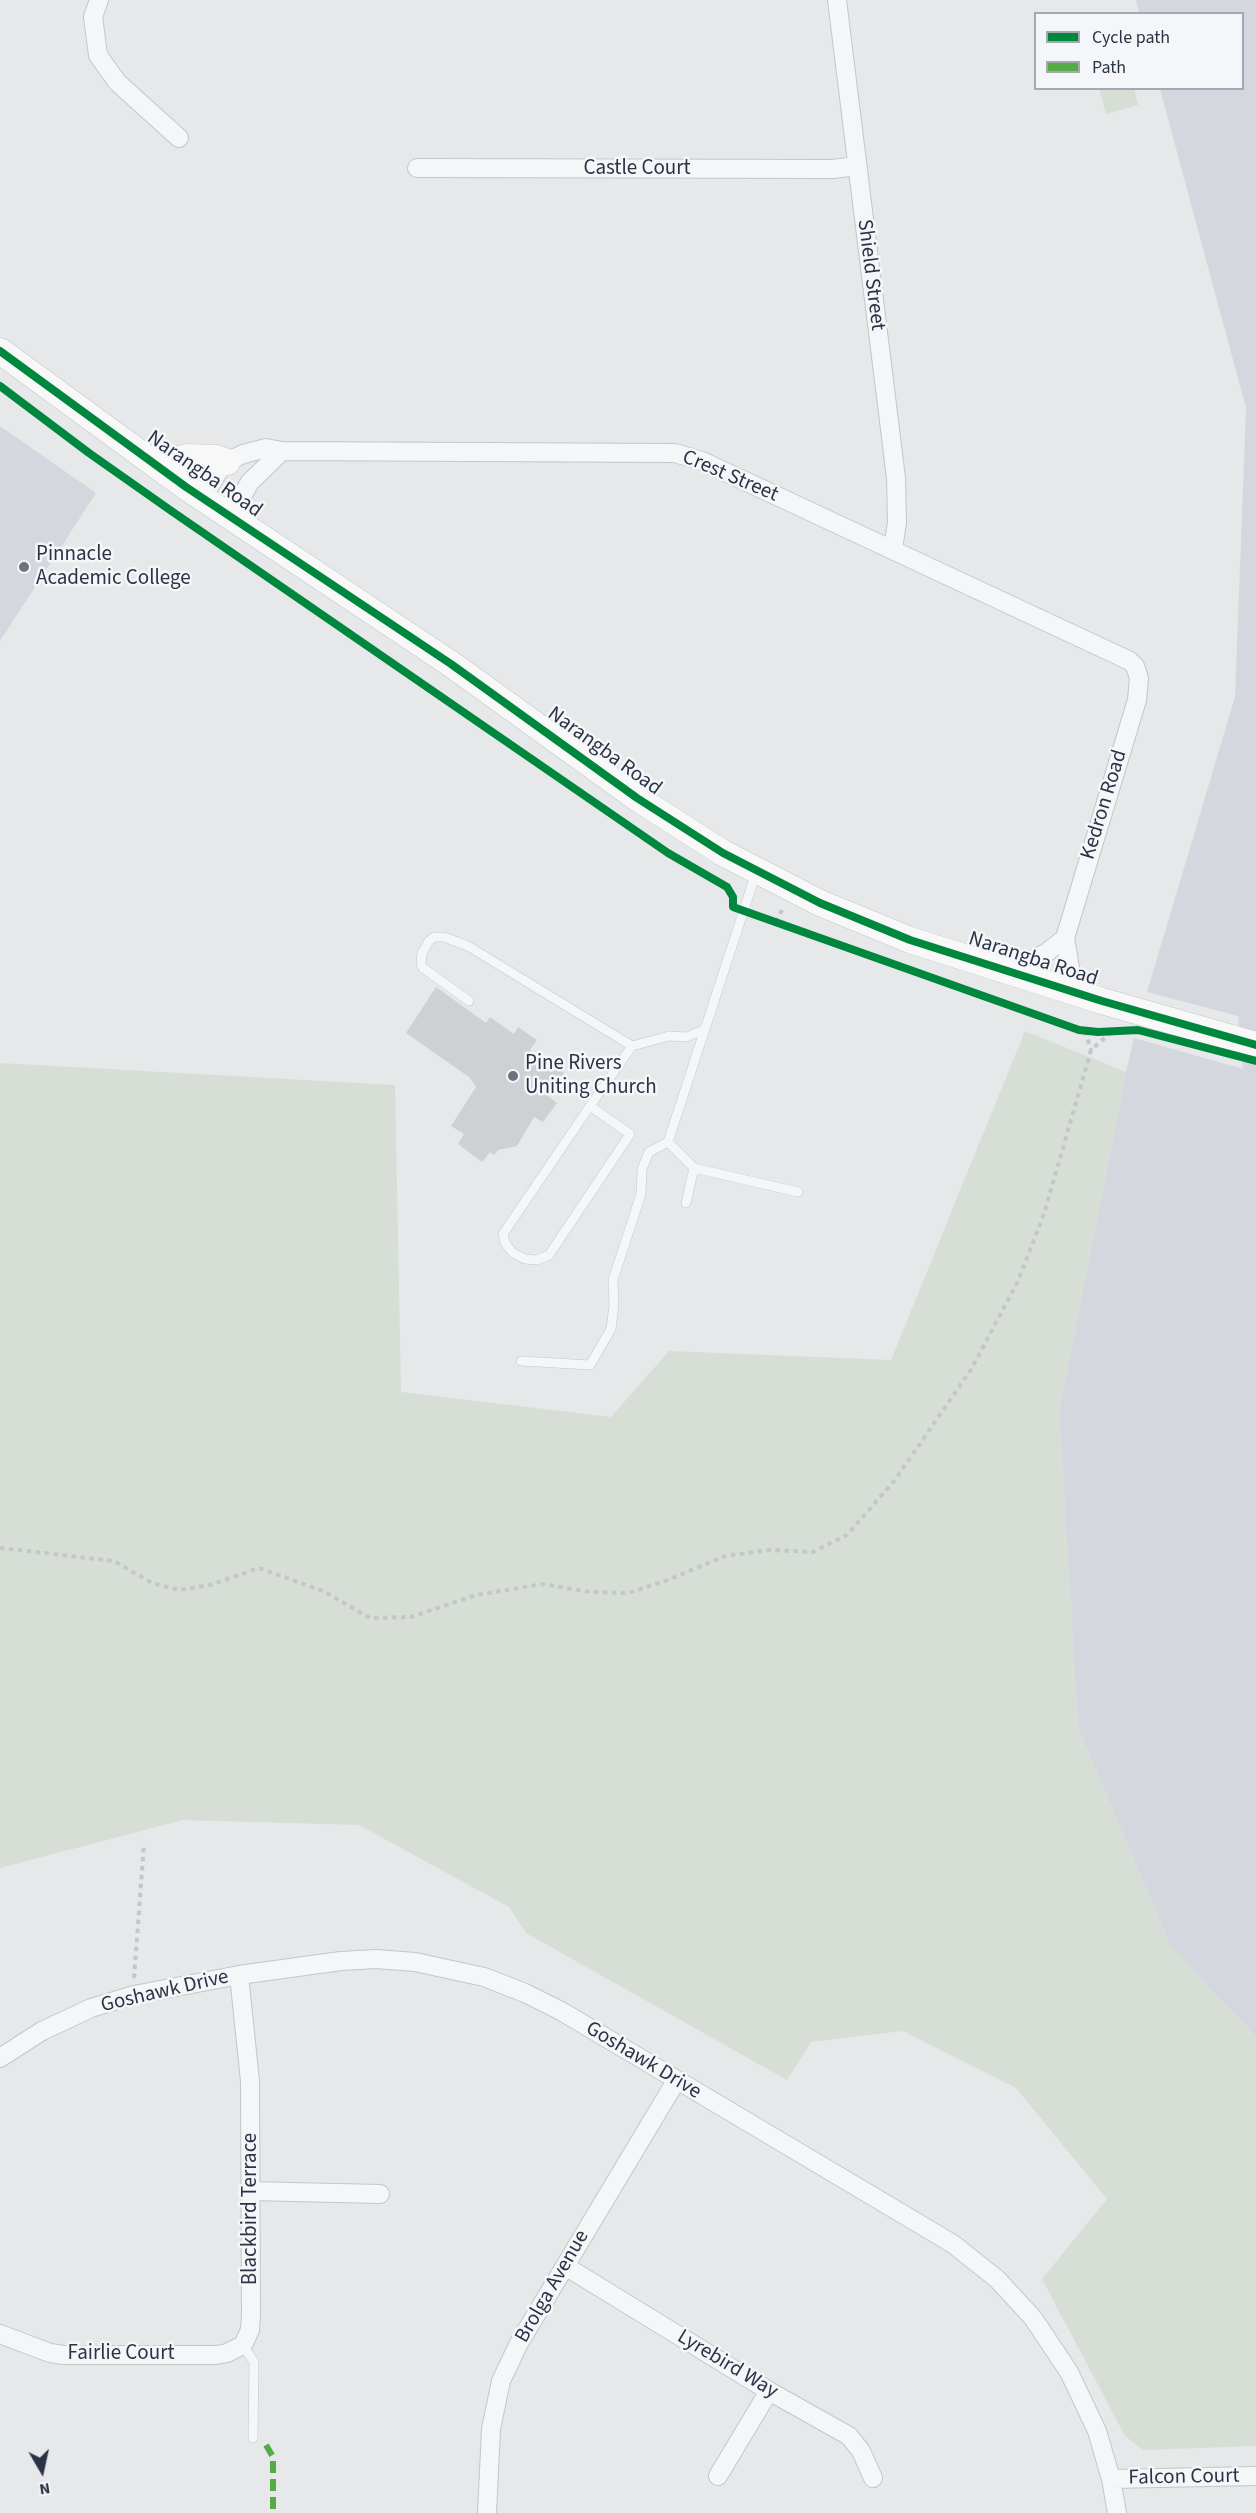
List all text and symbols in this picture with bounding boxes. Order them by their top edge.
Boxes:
legend [1034,12,1244,90]
text: Cycle path [1092,25,1170,50]
text: Path [1092,55,1126,80]
street label: Castle Court [583,156,691,182]
street label: Shield Street [851,218,889,332]
street label: Narangba Road [142,426,266,524]
street label: Crest Street [678,446,782,508]
place label: Pinnacle Academic College [36,542,191,592]
marker: Pinnacle Academic College [17,560,31,574]
street label: Narangba Road [542,702,666,802]
street label: Kedron Road [1076,747,1134,863]
street label: Narangba Road [965,927,1101,993]
place label: Pine Rivers Uniting Church [525,1051,657,1101]
marker: Pine Rivers Uniting Church [506,1069,520,1083]
street label: Goshawk Drive [99,1965,231,2019]
street label: Goshawk Drive [581,2017,705,2105]
street label: Blackbird Terrace [238,2133,264,2285]
street label: Brolga Avenue [511,2226,595,2348]
street label: Lyrebird Way [672,2325,782,2405]
street label: Fairlie Court [67,2341,175,2367]
north arrow [12,2441,72,2501]
street label: Falcon Court [1128,2464,1240,2492]
text: N [38,2477,52,2500]

